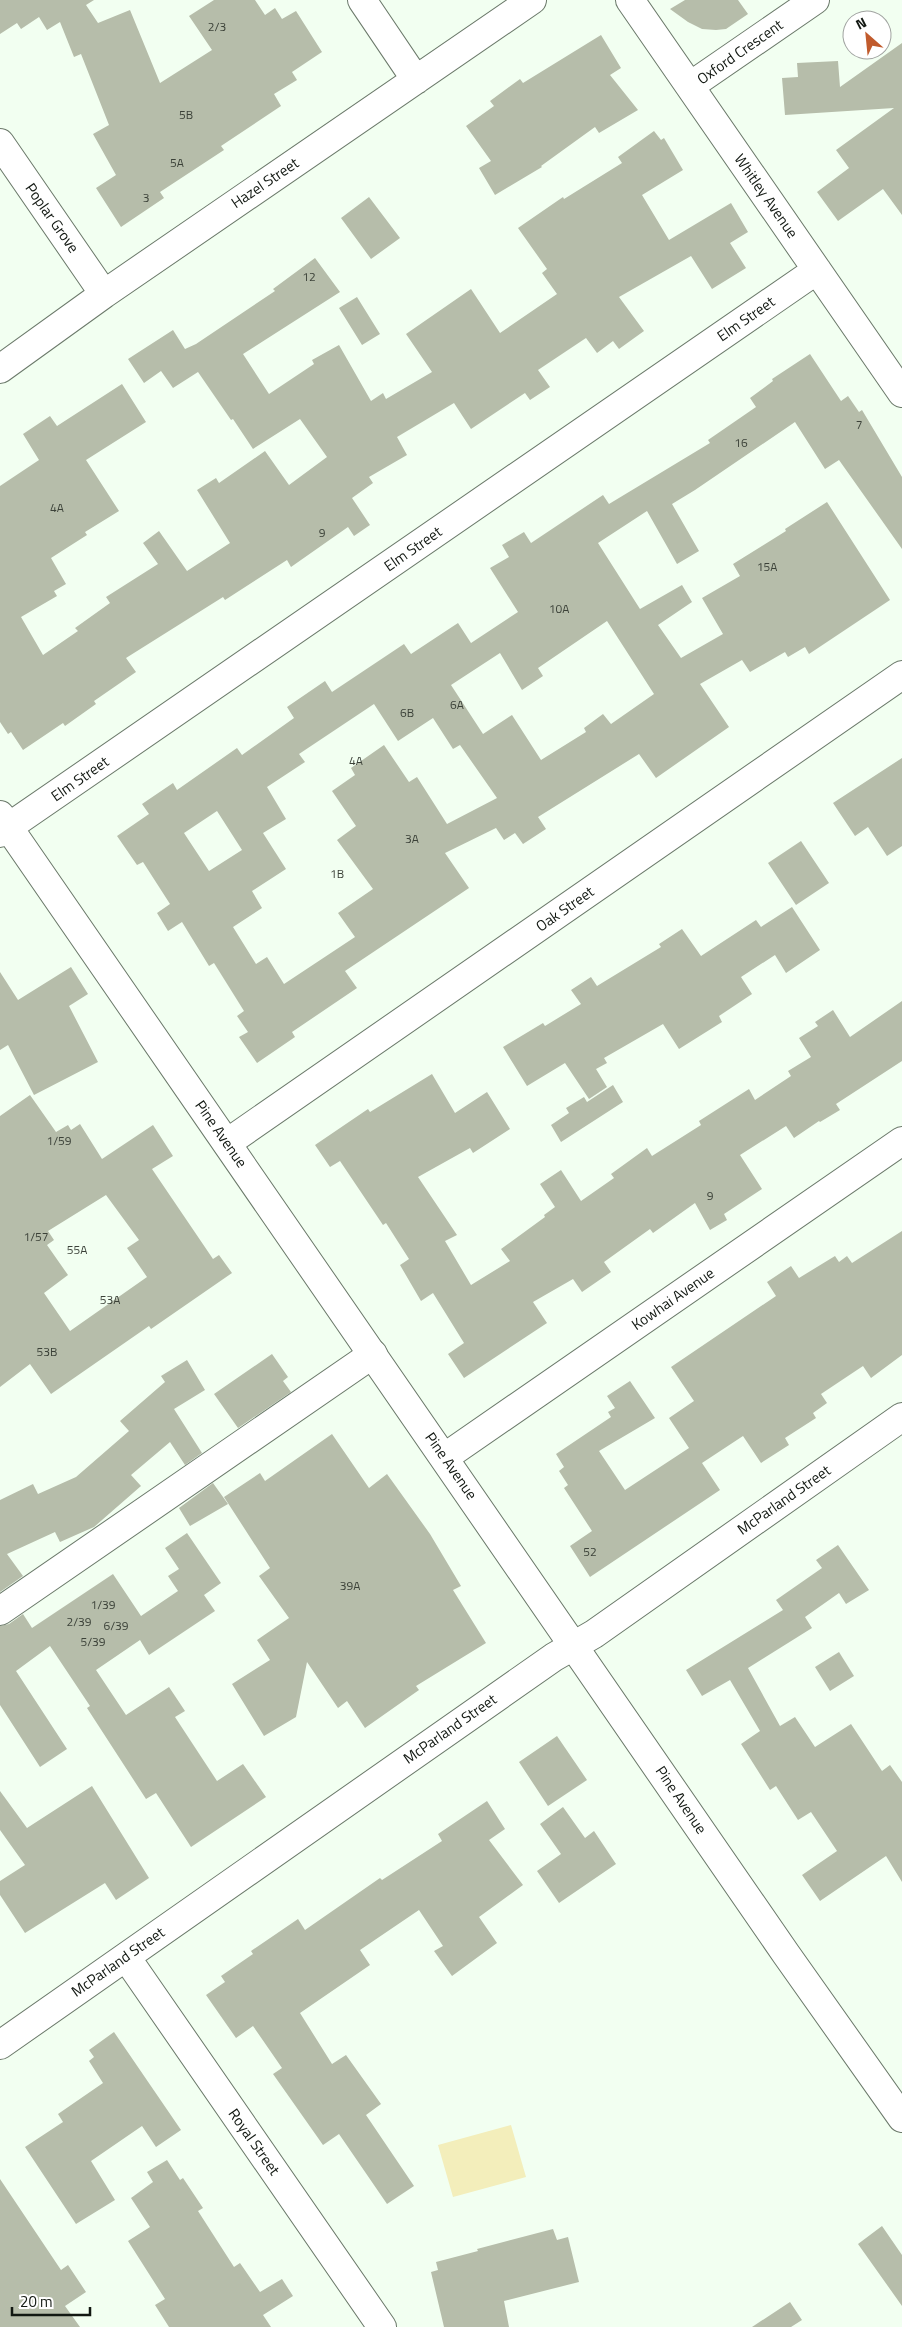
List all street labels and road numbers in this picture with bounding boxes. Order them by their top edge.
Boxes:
street label: Oxford Crescent [692,13,788,90]
street label: Whitley Avenue [729,149,804,243]
street label: Hazel Street [226,151,304,214]
street label: Poplar Grove [20,178,85,257]
street label: Elm Street [712,290,780,347]
street label: Elm Street [379,520,447,577]
street label: Elm Street [46,750,114,807]
street label: Oak Street [531,880,599,937]
street label: Pine Avenue [190,1095,253,1172]
street label: Kowhai Avenue [627,1261,719,1336]
street label: Pine Avenue [420,1427,483,1504]
street label: McParland Street [732,1458,836,1540]
street label: McParland Street [398,1687,502,1769]
street label: Pine Avenue [650,1761,713,1838]
street label: McParland Street [66,1920,170,2002]
street label: Royal Street [223,2104,286,2180]

